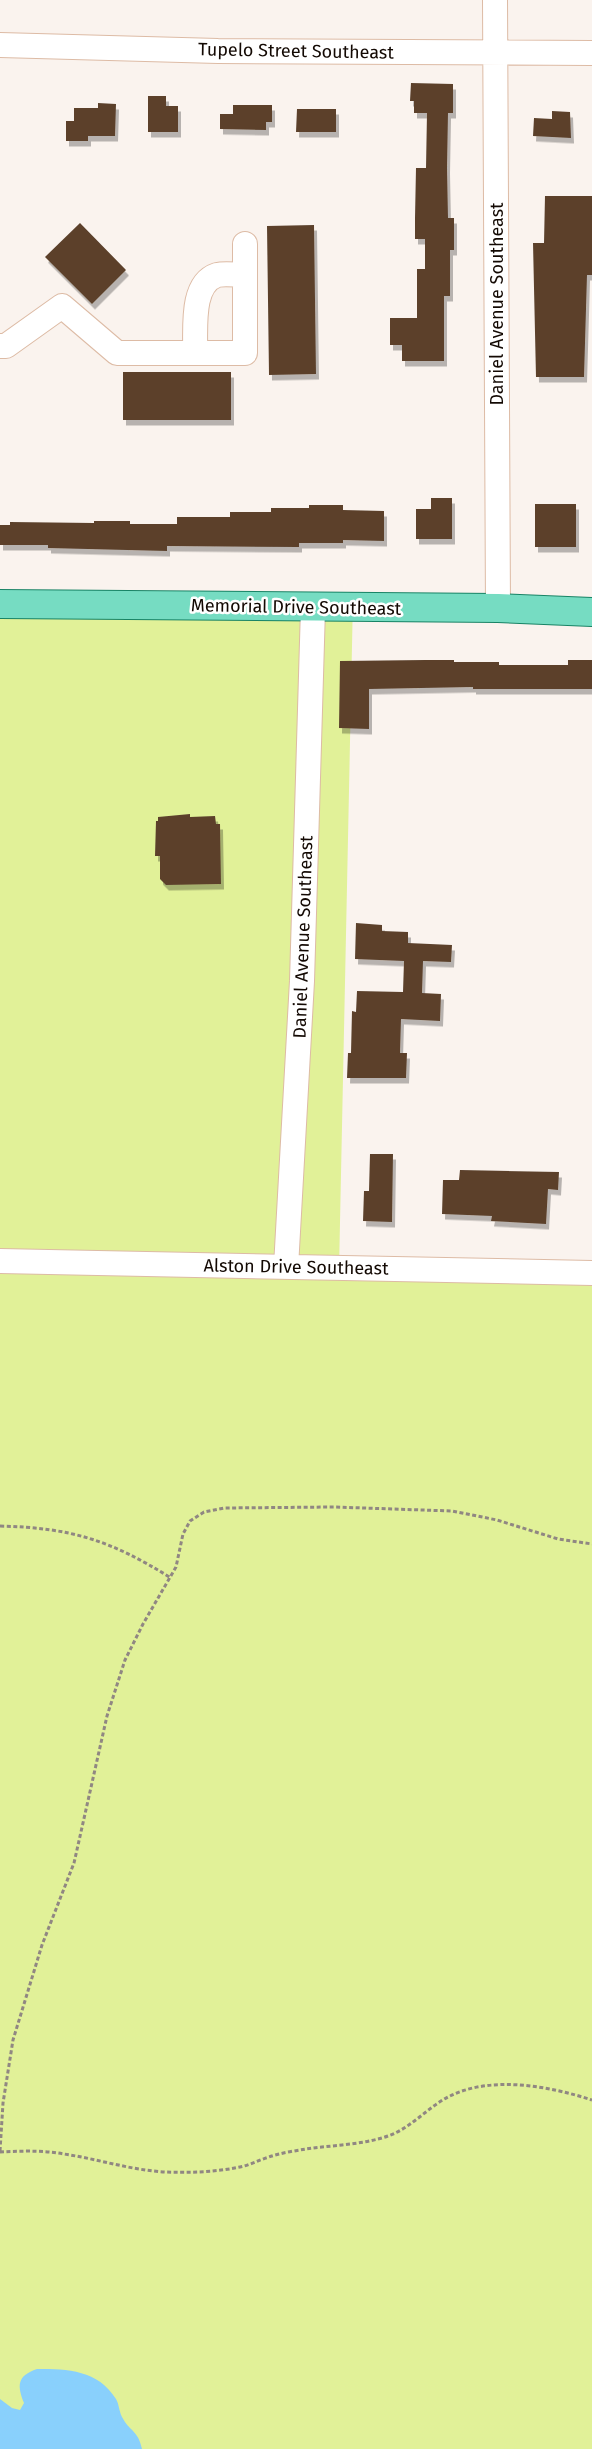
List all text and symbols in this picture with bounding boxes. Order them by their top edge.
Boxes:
street label: Tupelo Street Southeast [198,38,394,64]
street label: Daniel Avenue Southeast [486,202,508,406]
street label: Memorial Drive Southeast [191,594,402,620]
street label: Daniel Avenue Southeast [288,835,318,1039]
street label: Alston Drive Southeast [203,1254,389,1280]

